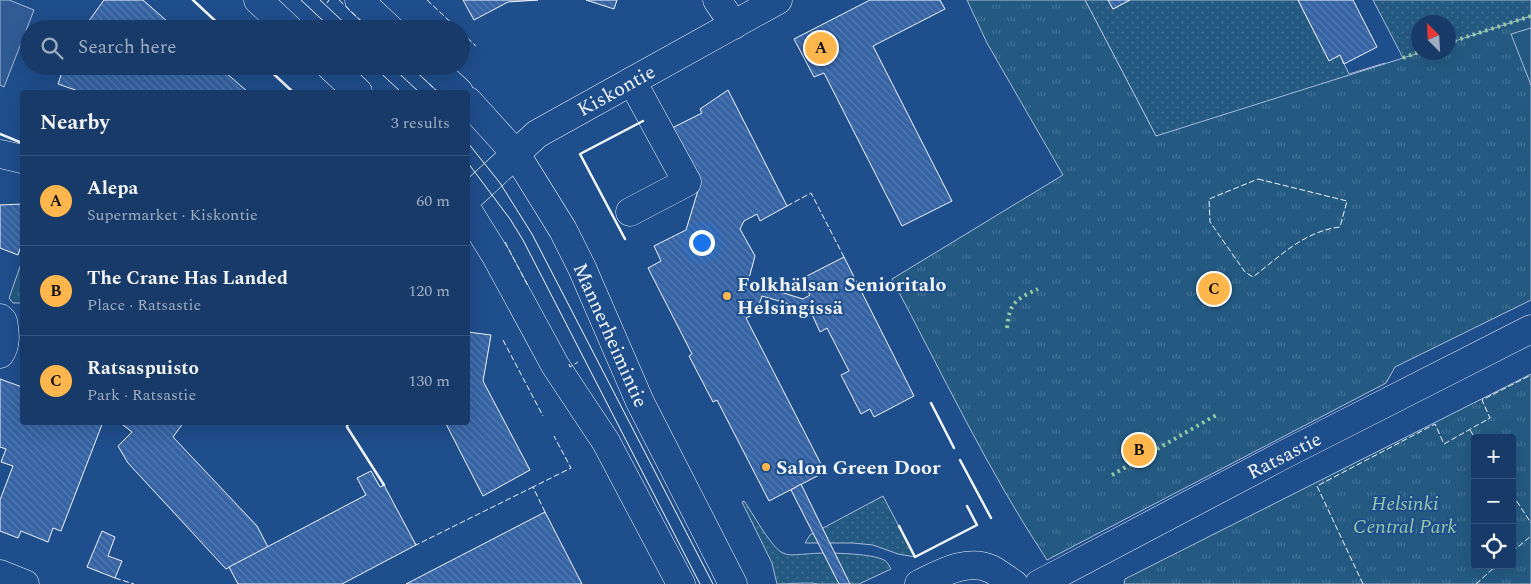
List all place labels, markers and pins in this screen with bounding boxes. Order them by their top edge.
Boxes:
pin: A [805,29,837,67]
place label: Folkhälsan Senioritalo Helsingissä [737,270,946,323]
pin: C [1198,270,1230,308]
marker: Folkhälsan Senioritalo Helsingissä [721,290,733,302]
pin: B [1123,431,1155,469]
place label: Salon Green Door [776,453,941,483]
marker: Salon Green Door [760,461,772,473]

